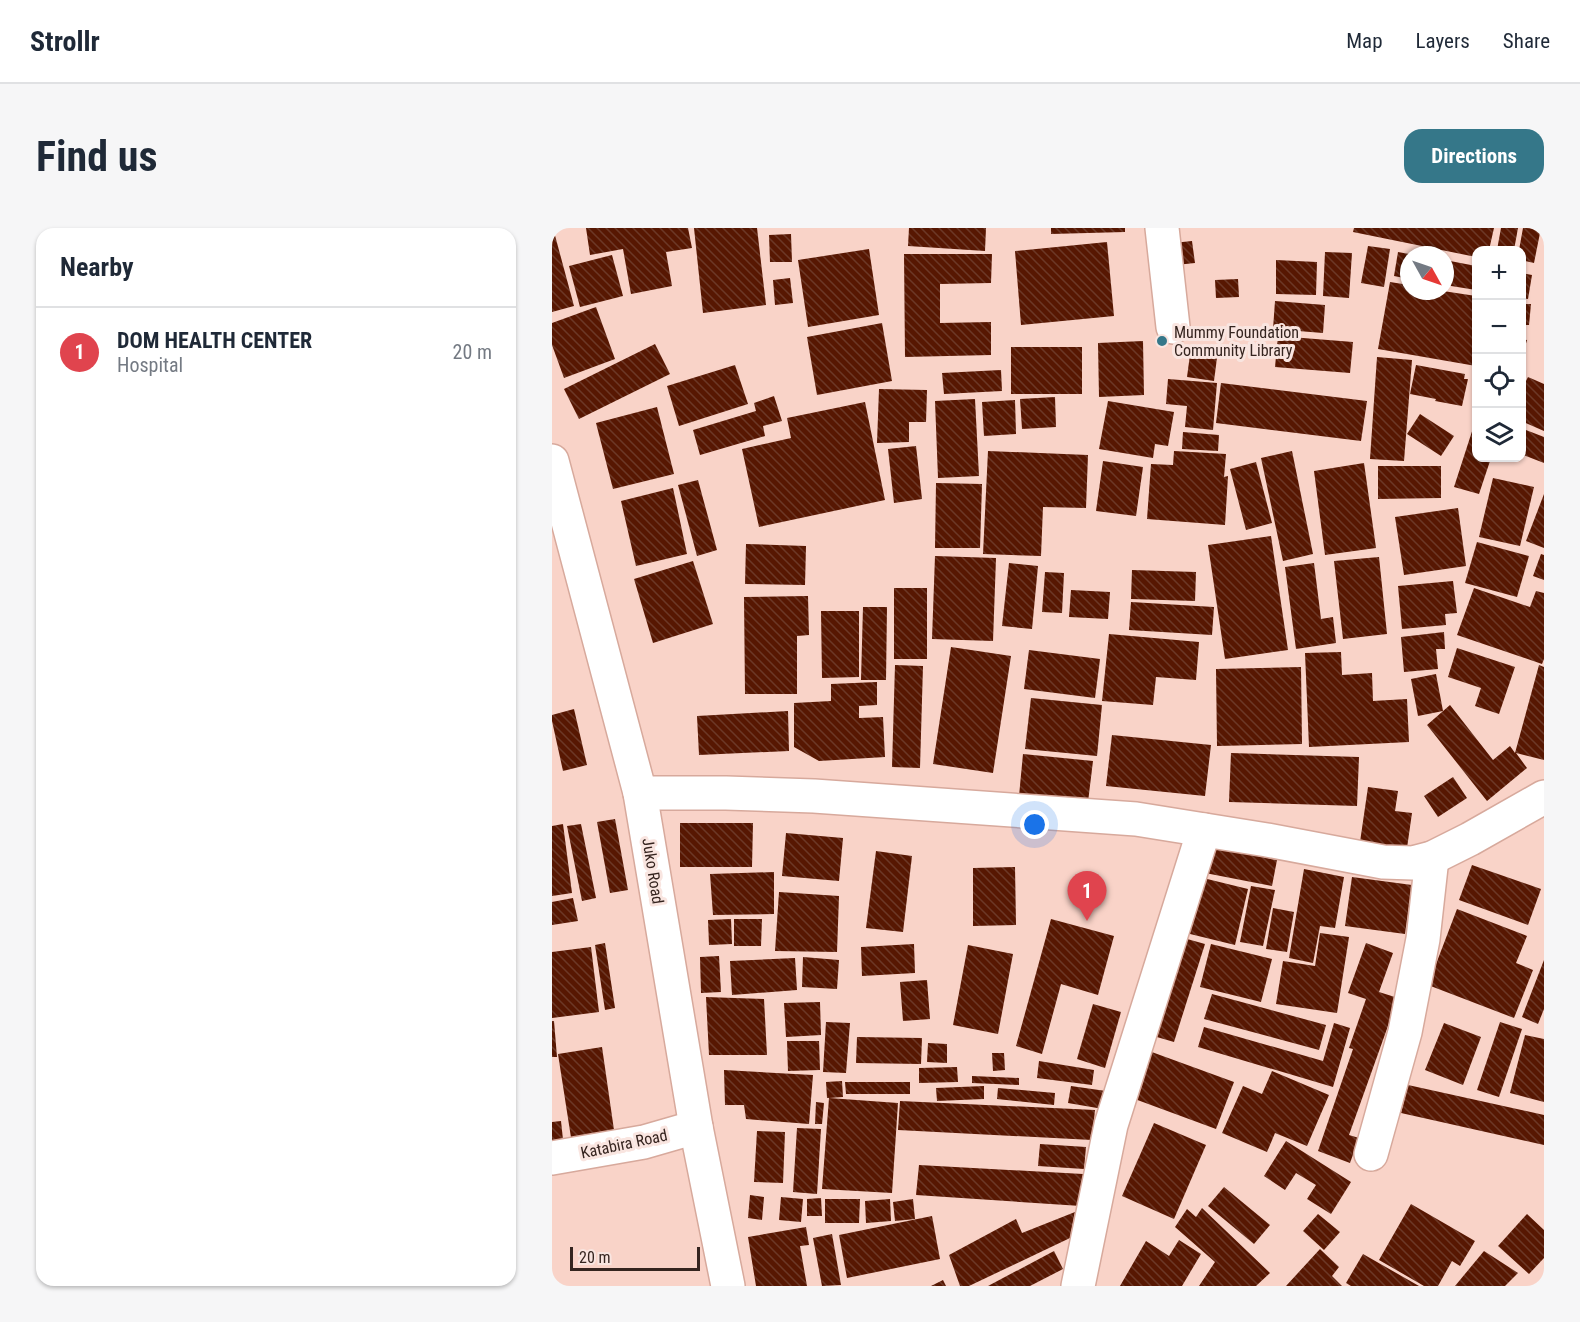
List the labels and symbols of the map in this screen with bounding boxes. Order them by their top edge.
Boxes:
north arrow [1400,246,1454,300]
place label: Mummy Foundation Community Library [1174,323,1299,360]
marker: Mummy Foundation Community Library [1155,334,1169,348]
your location [1020,810,1049,839]
street label: Juko Road [638,837,668,905]
pin: 1 [1068,872,1106,921]
street label: Katabira Road [579,1126,669,1162]
scale bar [570,1244,700,1272]

